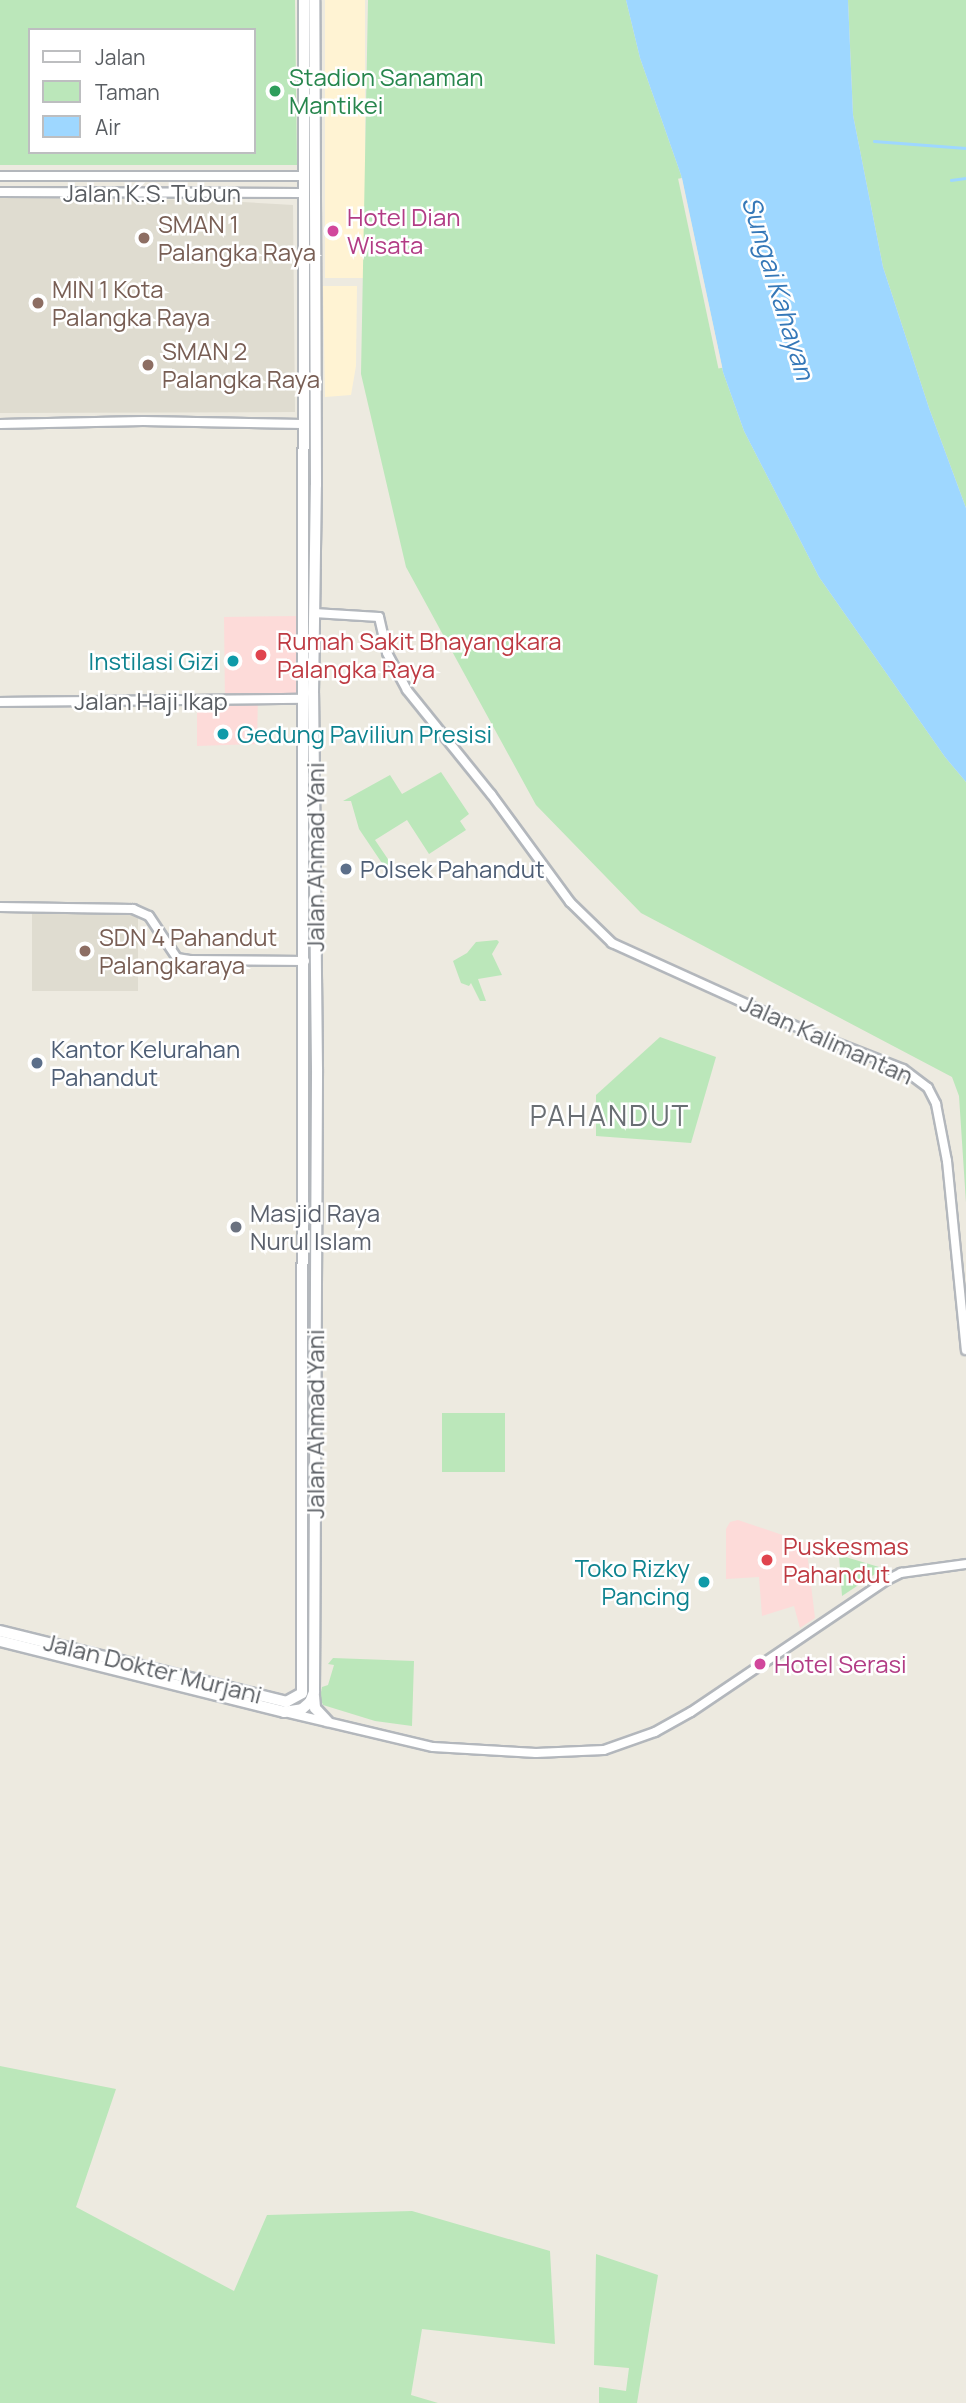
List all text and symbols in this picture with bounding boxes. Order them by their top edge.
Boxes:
legend [28,28,256,154]
text: Jalan [95,43,145,71]
place label: Stadion Sanaman Mantikei [289,63,483,119]
text: Taman [95,78,160,106]
marker: Stadion Sanaman Mantikei [267,83,283,99]
text: Air [95,113,121,141]
street label: Jalan K.S. Tubun [63,179,241,207]
water label: Sungai Kahayan [735,193,821,383]
place label: Hotel Dian Wisata [347,203,460,259]
place label: SMAN 1 Palangka Raya [158,210,316,266]
marker: Hotel Dian Wisata [325,223,341,239]
marker: SMAN 1 Palangka Raya [136,230,152,246]
place label: MIN 1 Kota Palangka Raya [52,275,210,331]
marker: MIN 1 Kota Palangka Raya [30,295,46,311]
place label: SMAN 2 Palangka Raya [162,337,320,393]
marker: SMAN 2 Palangka Raya [140,357,156,373]
place label: Rumah Sakit Bhayangkara Palangka Raya [277,627,561,683]
marker: Rumah Sakit Bhayangkara Palangka Raya [251,645,271,665]
place label: Instilasi Gizi [89,647,219,675]
marker: Instilasi Gizi [225,653,241,669]
street label: Jalan Haji Ikap [74,687,228,715]
place label: Gedung Paviliun Presisi [237,720,492,748]
marker: Gedung Paviliun Presisi [215,726,231,742]
street label: Jalan Ahmad Yani [301,762,329,952]
place label: Polsek Pahandut [360,855,545,883]
marker: Polsek Pahandut [338,861,354,877]
place label: SDN 4 Pahandut Palangkaraya [99,923,277,979]
marker: SDN 4 Pahandut Palangkaraya [77,943,93,959]
street label: Jalan Kalimantan [736,988,918,1090]
place label: Kantor Kelurahan Pahandut [51,1035,240,1091]
marker: Kantor Kelurahan Pahandut [29,1055,45,1071]
district label: PAHANDUT [531,1098,689,1132]
place label: Masjid Raya Nurul Islam [250,1199,380,1255]
marker: Masjid Raya Nurul Islam [228,1219,244,1235]
street label: Jalan Ahmad Yani [301,1329,329,1519]
place label: Puskesmas Pahandut [783,1532,909,1588]
marker: Puskesmas Pahandut [757,1550,777,1570]
place label: Toko Rizky Pancing [575,1554,690,1610]
marker: Toko Rizky Pancing [696,1574,712,1590]
street label: Jalan Dokter Murjani [41,1627,265,1709]
place label: Hotel Serasi [774,1650,907,1678]
marker: Hotel Serasi [752,1656,768,1672]

